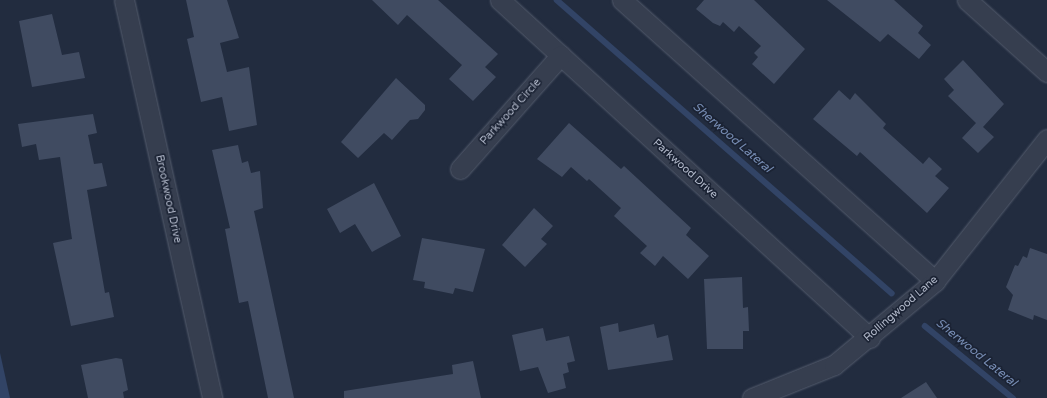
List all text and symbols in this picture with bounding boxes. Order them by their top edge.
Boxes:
street label: Parkwood Circle [478,76,544,148]
water label: Sherwood Lateral [690,100,774,176]
street label: Parkwood Drive [650,137,720,201]
street label: Brookwood Drive [152,154,184,244]
street label: Rollingwood Lane [861,273,941,345]
water label: Sherwood Lateral [933,316,1019,390]

